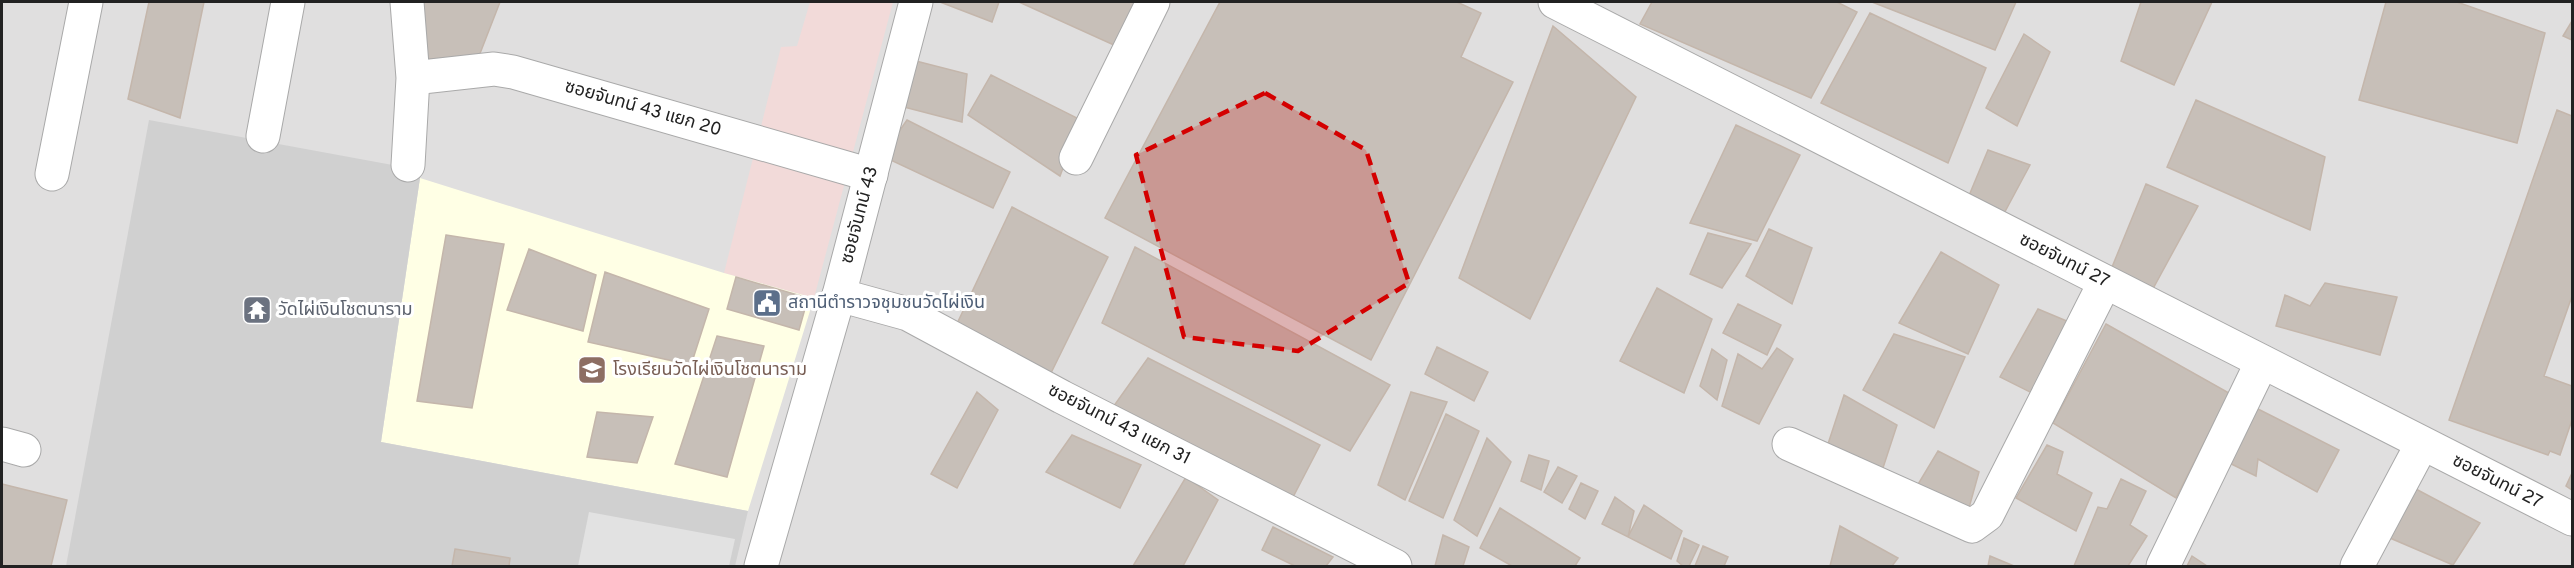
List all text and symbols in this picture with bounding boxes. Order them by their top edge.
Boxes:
street label: ซอยจันทน์ 43 แยก 20 [562,76,724,142]
street label: ซอยจันทน์ 43 [836,164,884,266]
street label: ซอยจันทน์ 27 [2015,228,2113,294]
public building icon: สถานีตำราวจชุมชนวัดไผ่เงิน [751,287,783,319]
place label: สถานีตำราวจชุมชนวัดไผ่เงิน [788,292,985,315]
temple icon: วัดไผ่เงินโชตนาราม [241,294,273,326]
place label: วัดไผ่เงินโชตนาราม [278,299,413,322]
school or university icon: โรงเรียนวัดไผ่เงินโชตนาราม [576,354,608,386]
place label: โรงเรียนวัดไผ่เงินโชตนาราม [613,359,807,382]
street label: ซอยจันทน์ 43 แยก 31 [1044,379,1194,471]
street label: ซอยจันทน์ 27 [2448,449,2546,515]

